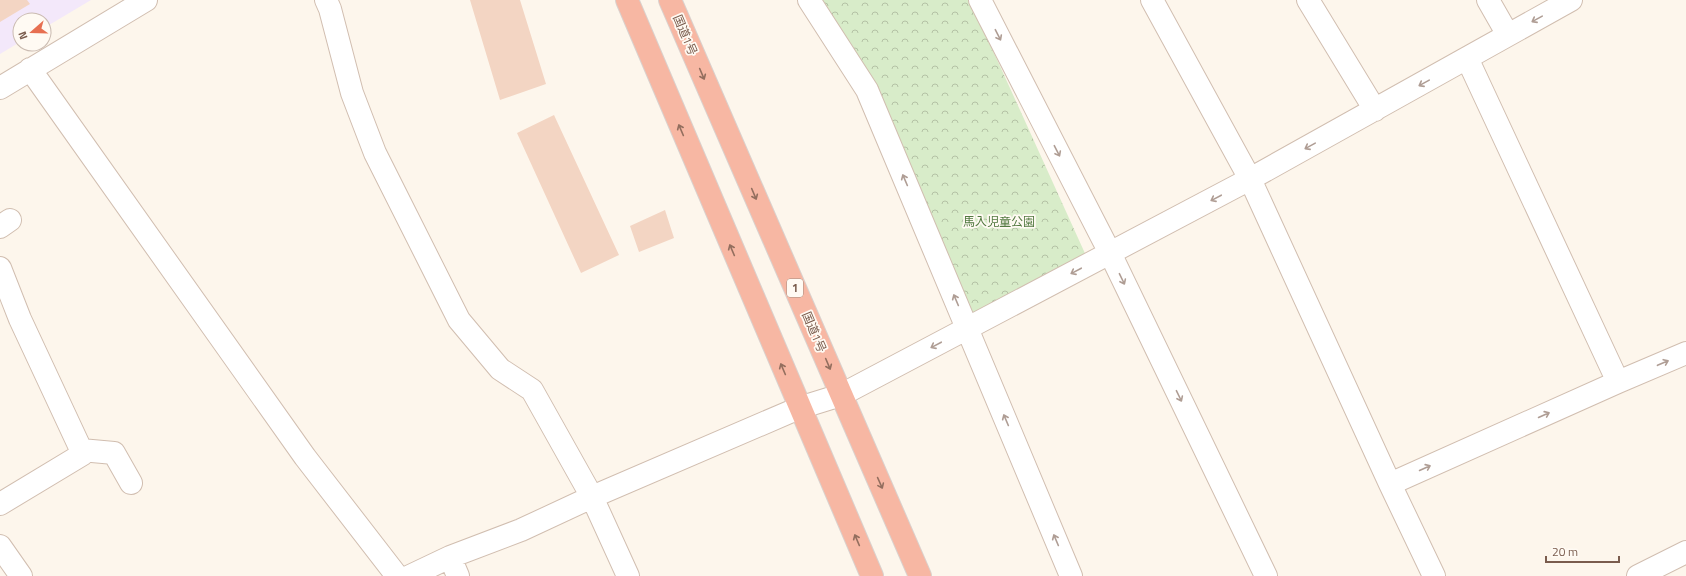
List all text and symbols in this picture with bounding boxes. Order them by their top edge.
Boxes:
street label: 国道1号 [668,11,703,58]
north arrow [12,12,52,52]
one-way arrow [1531,16,1543,24]
one-way arrow [995,28,1002,40]
text: N [14,29,31,42]
one-way arrow [699,68,706,80]
one-way arrow [1418,79,1430,87]
one-way arrow [677,124,685,136]
one-way arrow [1304,143,1316,150]
one-way arrow [1054,144,1061,156]
one-way arrow [901,175,909,187]
one-way arrow [750,187,758,199]
one-way arrow [1210,194,1222,202]
park label: 馬入児童公園 [963,212,1035,231]
one-way arrow [728,244,735,256]
one-way arrow [1070,268,1082,276]
one-way arrow [1119,273,1126,285]
road number: 1 [787,279,803,297]
one-way arrow [952,295,959,307]
street label: 国道1号 [797,308,832,355]
one-way arrow [930,342,942,349]
one-way arrow [824,358,832,370]
one-way arrow [1657,359,1669,366]
one-way arrow [779,364,786,376]
one-way arrow [1176,390,1183,402]
one-way arrow [1538,411,1550,418]
one-way arrow [1002,415,1009,427]
one-way arrow [1419,464,1431,471]
one-way arrow [877,477,884,489]
one-way arrow [1052,534,1059,546]
one-way arrow [852,535,860,547]
scale bar [1546,538,1619,564]
text: 20 m [1552,542,1578,561]

